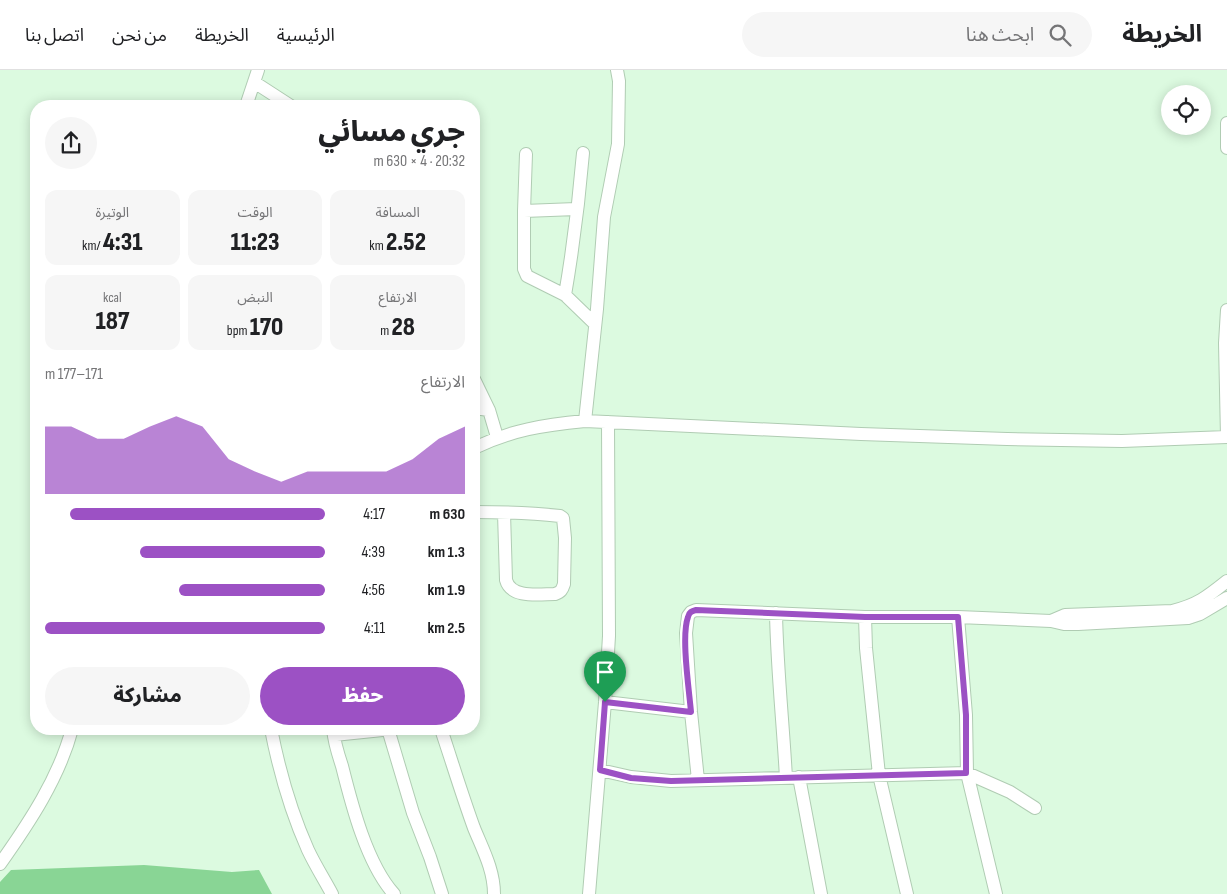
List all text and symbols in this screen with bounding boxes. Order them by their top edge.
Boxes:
search box [742,12,1092,57]
text: الخريطة [1122,20,1202,49]
icon: search [1046,21,1074,49]
text: ابحث هنا [966,24,1034,47]
text: اتصل بنا [25,25,84,46]
text: من نحن [112,25,167,46]
text: الخريطة [195,25,249,46]
text: الرئيسية [277,25,335,46]
map controls [1161,85,1211,135]
button: locate [1161,85,1211,135]
text: جري مسائي [318,116,465,149]
button: share [45,117,97,169]
text: 20:32 · 4 × 630 m [374,152,465,171]
text: الوتيرة [96,204,129,221]
text: الوقت [237,204,273,221]
text: المسافة [376,204,420,221]
text: 4:31 [103,227,143,258]
text: 11:23 [230,227,280,258]
text: 2.52 [386,227,426,258]
text: /km [82,237,103,254]
text: km [369,237,386,254]
text: kcal [103,289,122,306]
text: النبض [237,289,273,306]
text: الارتفاع [378,289,417,306]
text: 187 [95,306,129,337]
text: 170 [250,312,283,343]
text: 28 [392,312,415,343]
text: bpm [227,322,250,339]
text: m [380,322,392,339]
text: 171–177 m [45,365,103,384]
text: الارتفاع [421,373,465,392]
text: 4:17 [363,505,385,524]
text: 630 m [430,505,465,524]
text: 4:39 [361,543,385,562]
text: 1.3 km [428,543,465,562]
text: 4:56 [362,581,385,600]
text: 1.9 km [427,581,465,600]
text: 4:11 [364,619,385,638]
text: 2.5 km [427,619,465,638]
pin [584,651,626,702]
icon: arrive [591,658,619,686]
button: مشاركة [45,667,250,725]
button: حفظ [260,667,465,725]

